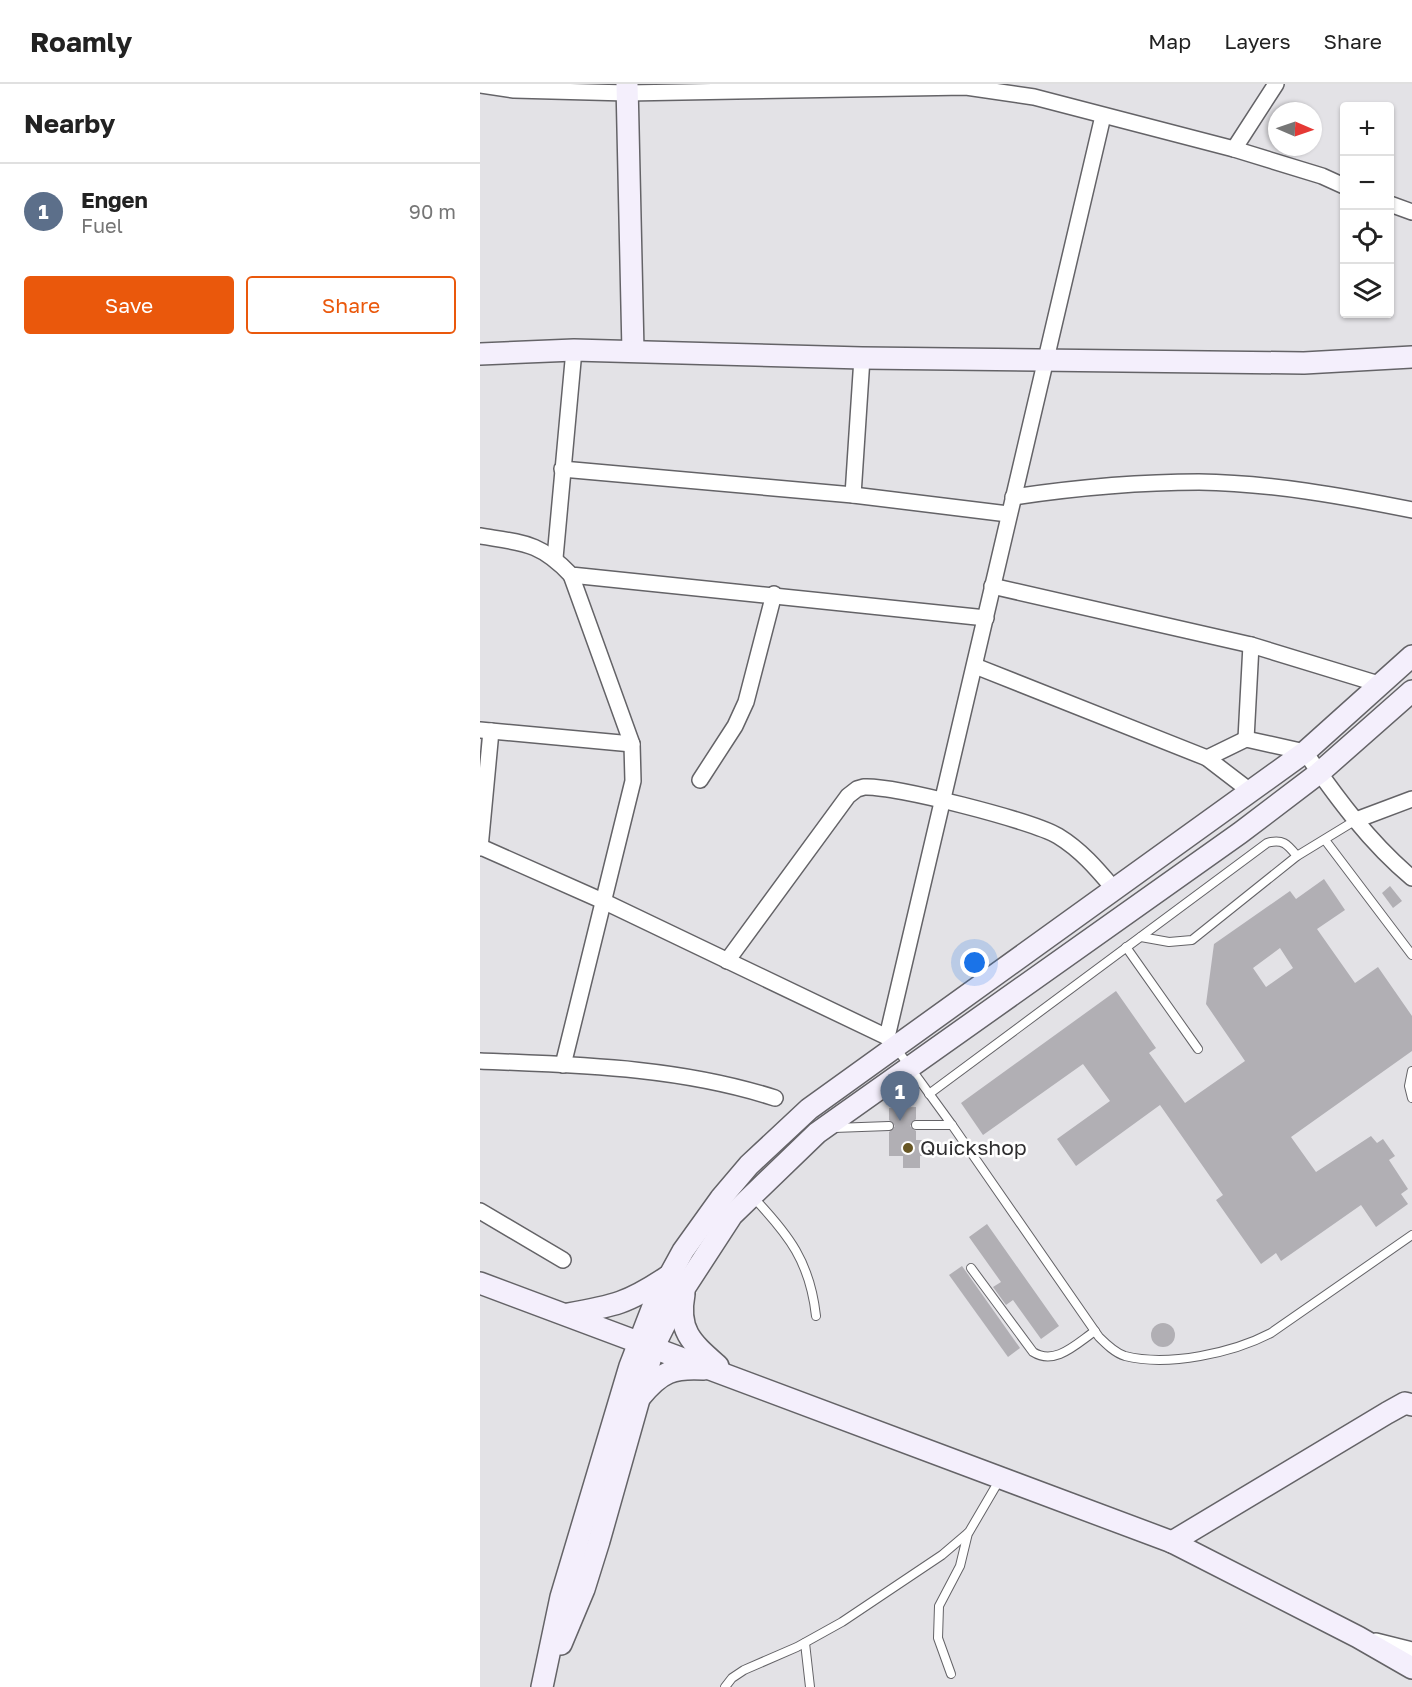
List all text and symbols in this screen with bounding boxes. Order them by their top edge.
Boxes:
text: Roamly [30,25,132,58]
text: Map [1148,28,1191,54]
text: Layers [1224,28,1291,54]
text: Share [1324,28,1382,54]
north arrow [1268,102,1322,156]
map controls [1340,102,1394,318]
button: + [1340,102,1394,156]
text: Nearby [24,108,115,139]
button: − [1340,156,1394,210]
text: Engen [81,186,148,213]
text: 1 [38,199,49,223]
text: 90 m [409,199,456,223]
button: locate [1340,210,1394,264]
text: Fuel [81,213,123,237]
button: layers [1340,264,1394,318]
button: Save [24,276,234,334]
button: Share [246,276,456,334]
your location [960,948,989,977]
pin: 1 [880,1072,920,1121]
place label: Quickshop [920,1134,1027,1160]
marker: Quickshop [901,1141,915,1155]

